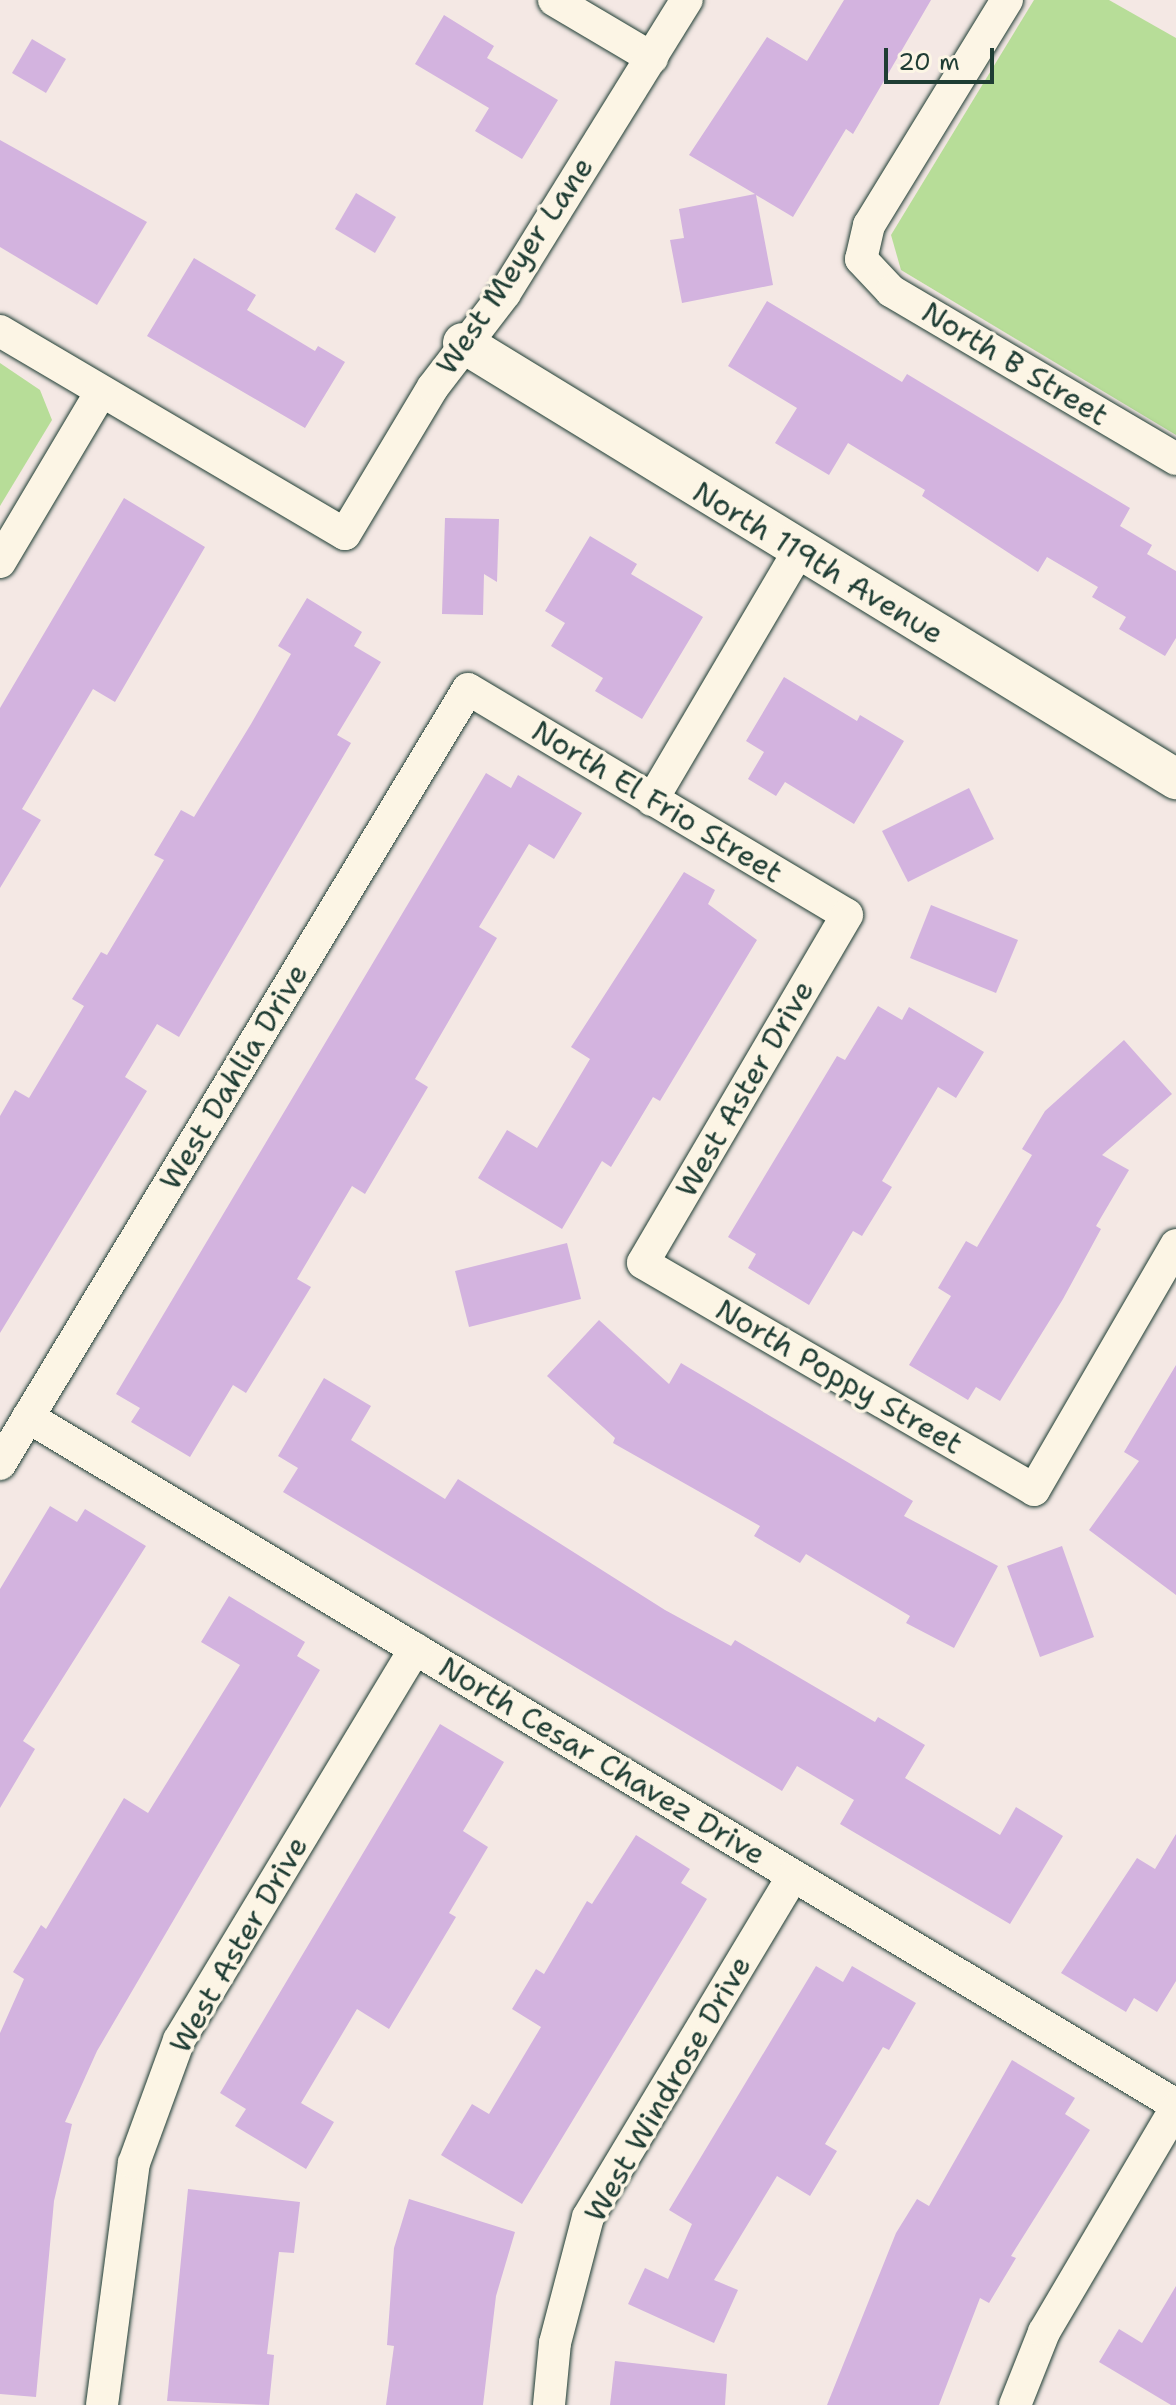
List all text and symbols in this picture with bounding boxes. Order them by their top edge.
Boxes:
scale bar [888,32,998,82]
text: 20 m [898,46,960,78]
street label: West Meyer Lane [429,150,601,382]
street label: North B Street [915,294,1115,434]
street label: North 119th Avenue [686,474,950,652]
street label: North El Frio Street [525,713,789,891]
street label: West Dahlia Drive [152,957,316,1197]
street label: West Aster Drive [668,974,822,1204]
street label: North Poppy Street [709,1292,969,1462]
street label: North Cesar Chavez Drive [432,1649,772,1873]
street label: West Aster Drive [162,1830,316,2060]
street label: West Windrose Drive [577,1950,759,2228]

